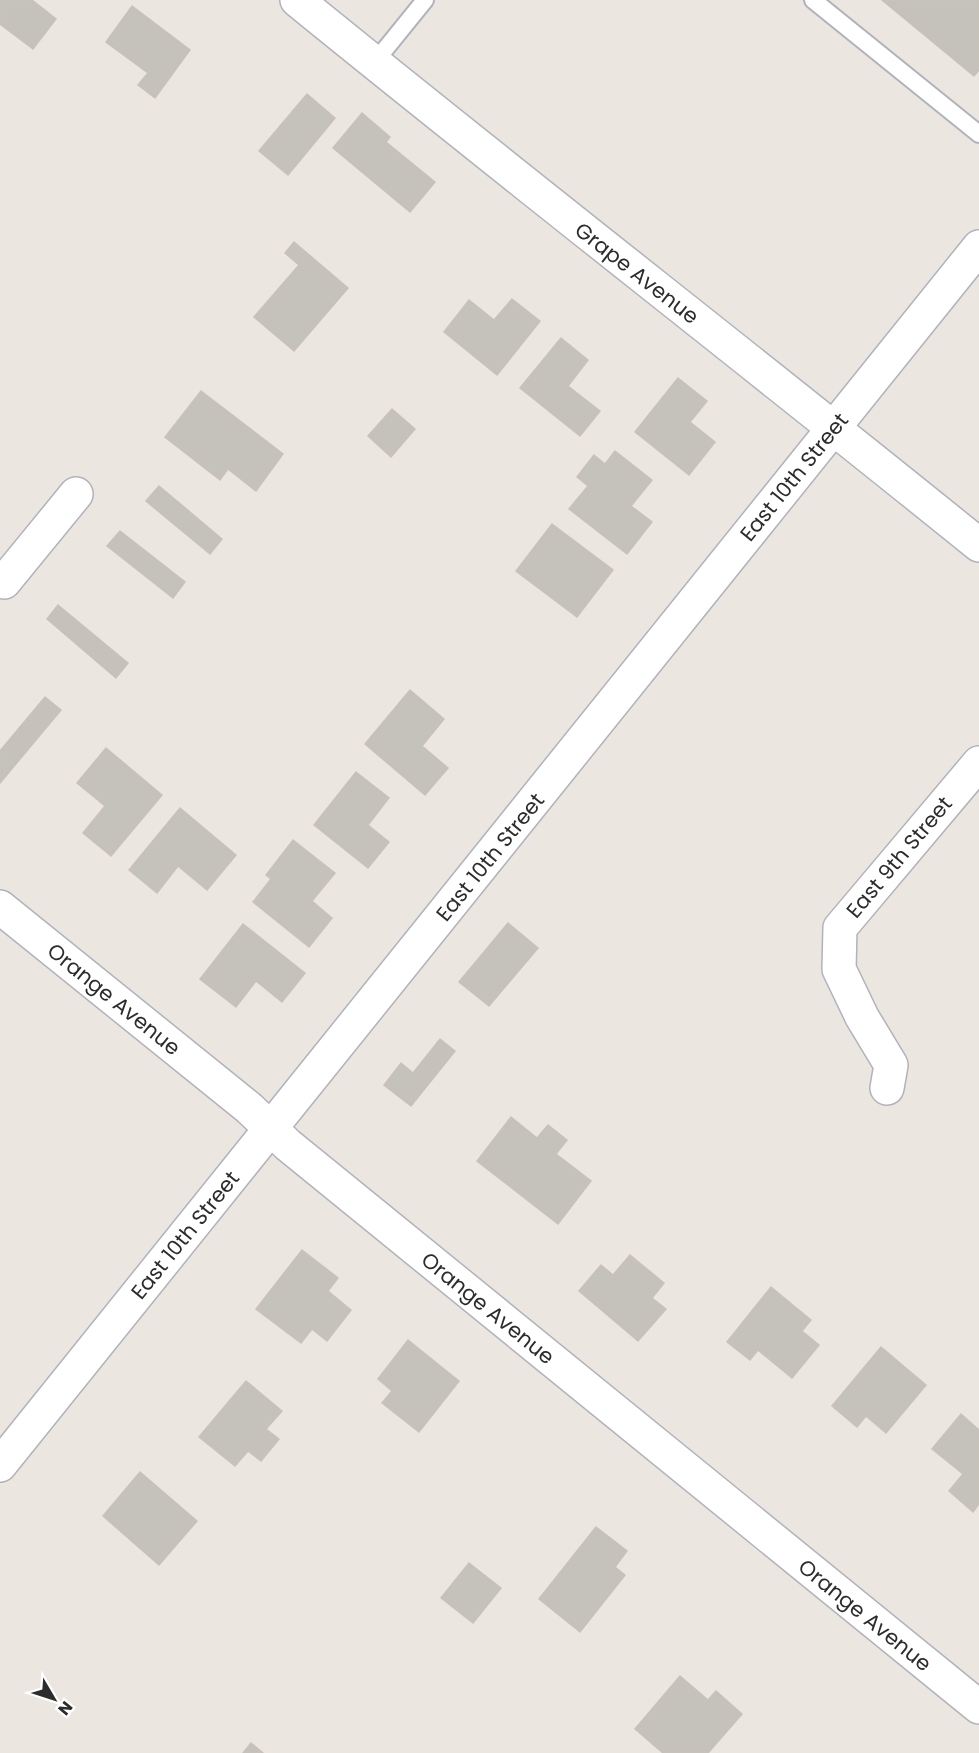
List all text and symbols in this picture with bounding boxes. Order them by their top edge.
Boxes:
street label: Grape Avenue [569,215,705,331]
street label: East 10th Street [733,407,855,547]
street label: East 10th Street [429,787,551,927]
street label: East 9th Street [839,790,959,924]
street label: Orange Avenue [41,936,187,1062]
street label: East 10th Street [124,1165,246,1305]
street label: Orange Avenue [415,1245,561,1371]
street label: Orange Avenue [792,1552,938,1678]
north arrow [24,1669,84,1729]
text: N [53,1696,78,1720]

